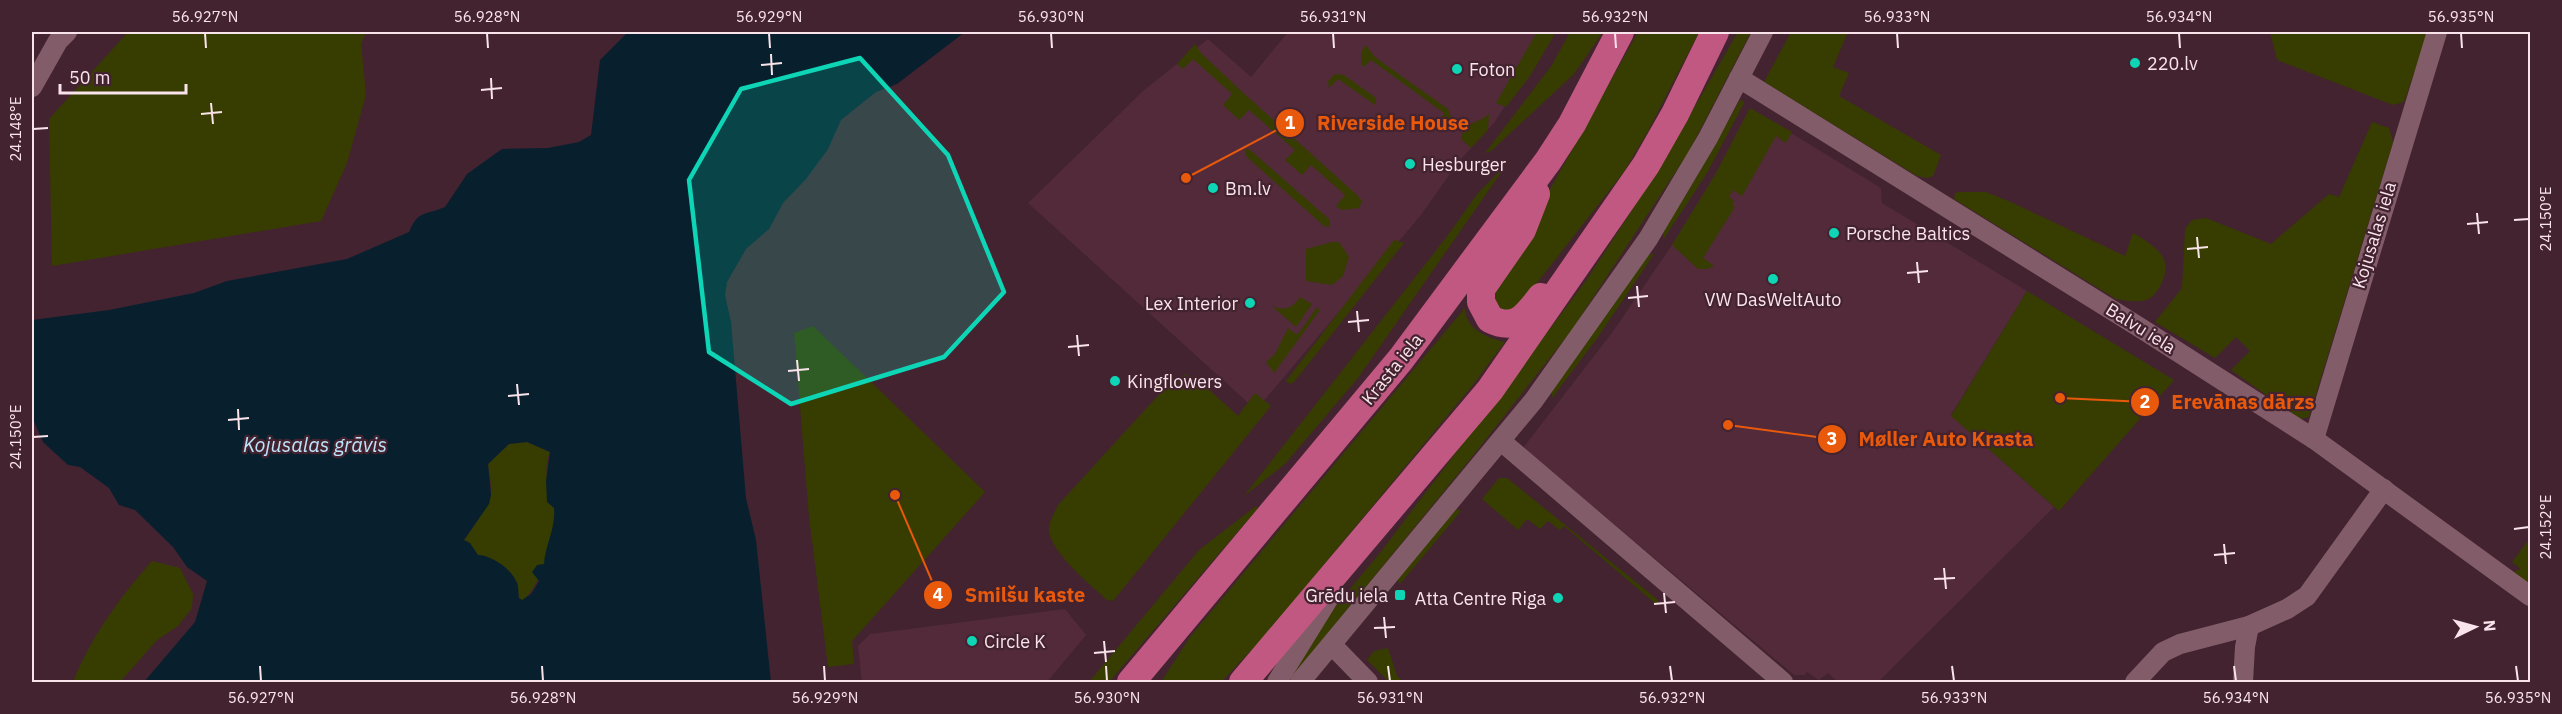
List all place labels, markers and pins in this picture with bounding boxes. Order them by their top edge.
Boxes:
place label: 220.lv [2147,52,2198,75]
marker: 220.lv [2128,56,2142,70]
place label: Foton [1469,58,1515,81]
marker: Foton [1450,62,1464,76]
callout: Riverside House [1275,104,1481,142]
place label: Hesburger [1422,153,1507,176]
marker: Hesburger [1403,157,1417,171]
place label: Bm.lv [1225,177,1271,200]
marker: Bm.lv [1206,181,1220,195]
place label: Porsche Baltics [1846,222,1970,245]
marker: Porsche Baltics [1827,226,1841,240]
marker: VW DasWeltAuto [1766,272,1780,286]
place label: VW DasWeltAuto [1705,288,1841,311]
place label: Lex Interior [1145,292,1238,315]
marker: Lex Interior [1243,296,1257,310]
place label: Kingflowers [1127,370,1222,393]
marker: Kingflowers [1108,374,1122,388]
callout: Erevānas dārzs [2130,383,2327,421]
callout: Møller Auto Krasta [1817,420,2046,458]
callout: Smilšu kaste [923,576,1097,614]
place label: Grēdu iela [1305,584,1388,607]
place label: Atta Centre Riga [1415,587,1546,610]
marker: Grēdu iela [1393,588,1407,602]
marker: Atta Centre Riga [1551,591,1565,605]
place label: Circle K [984,630,1046,653]
marker: Circle K [965,634,979,648]

